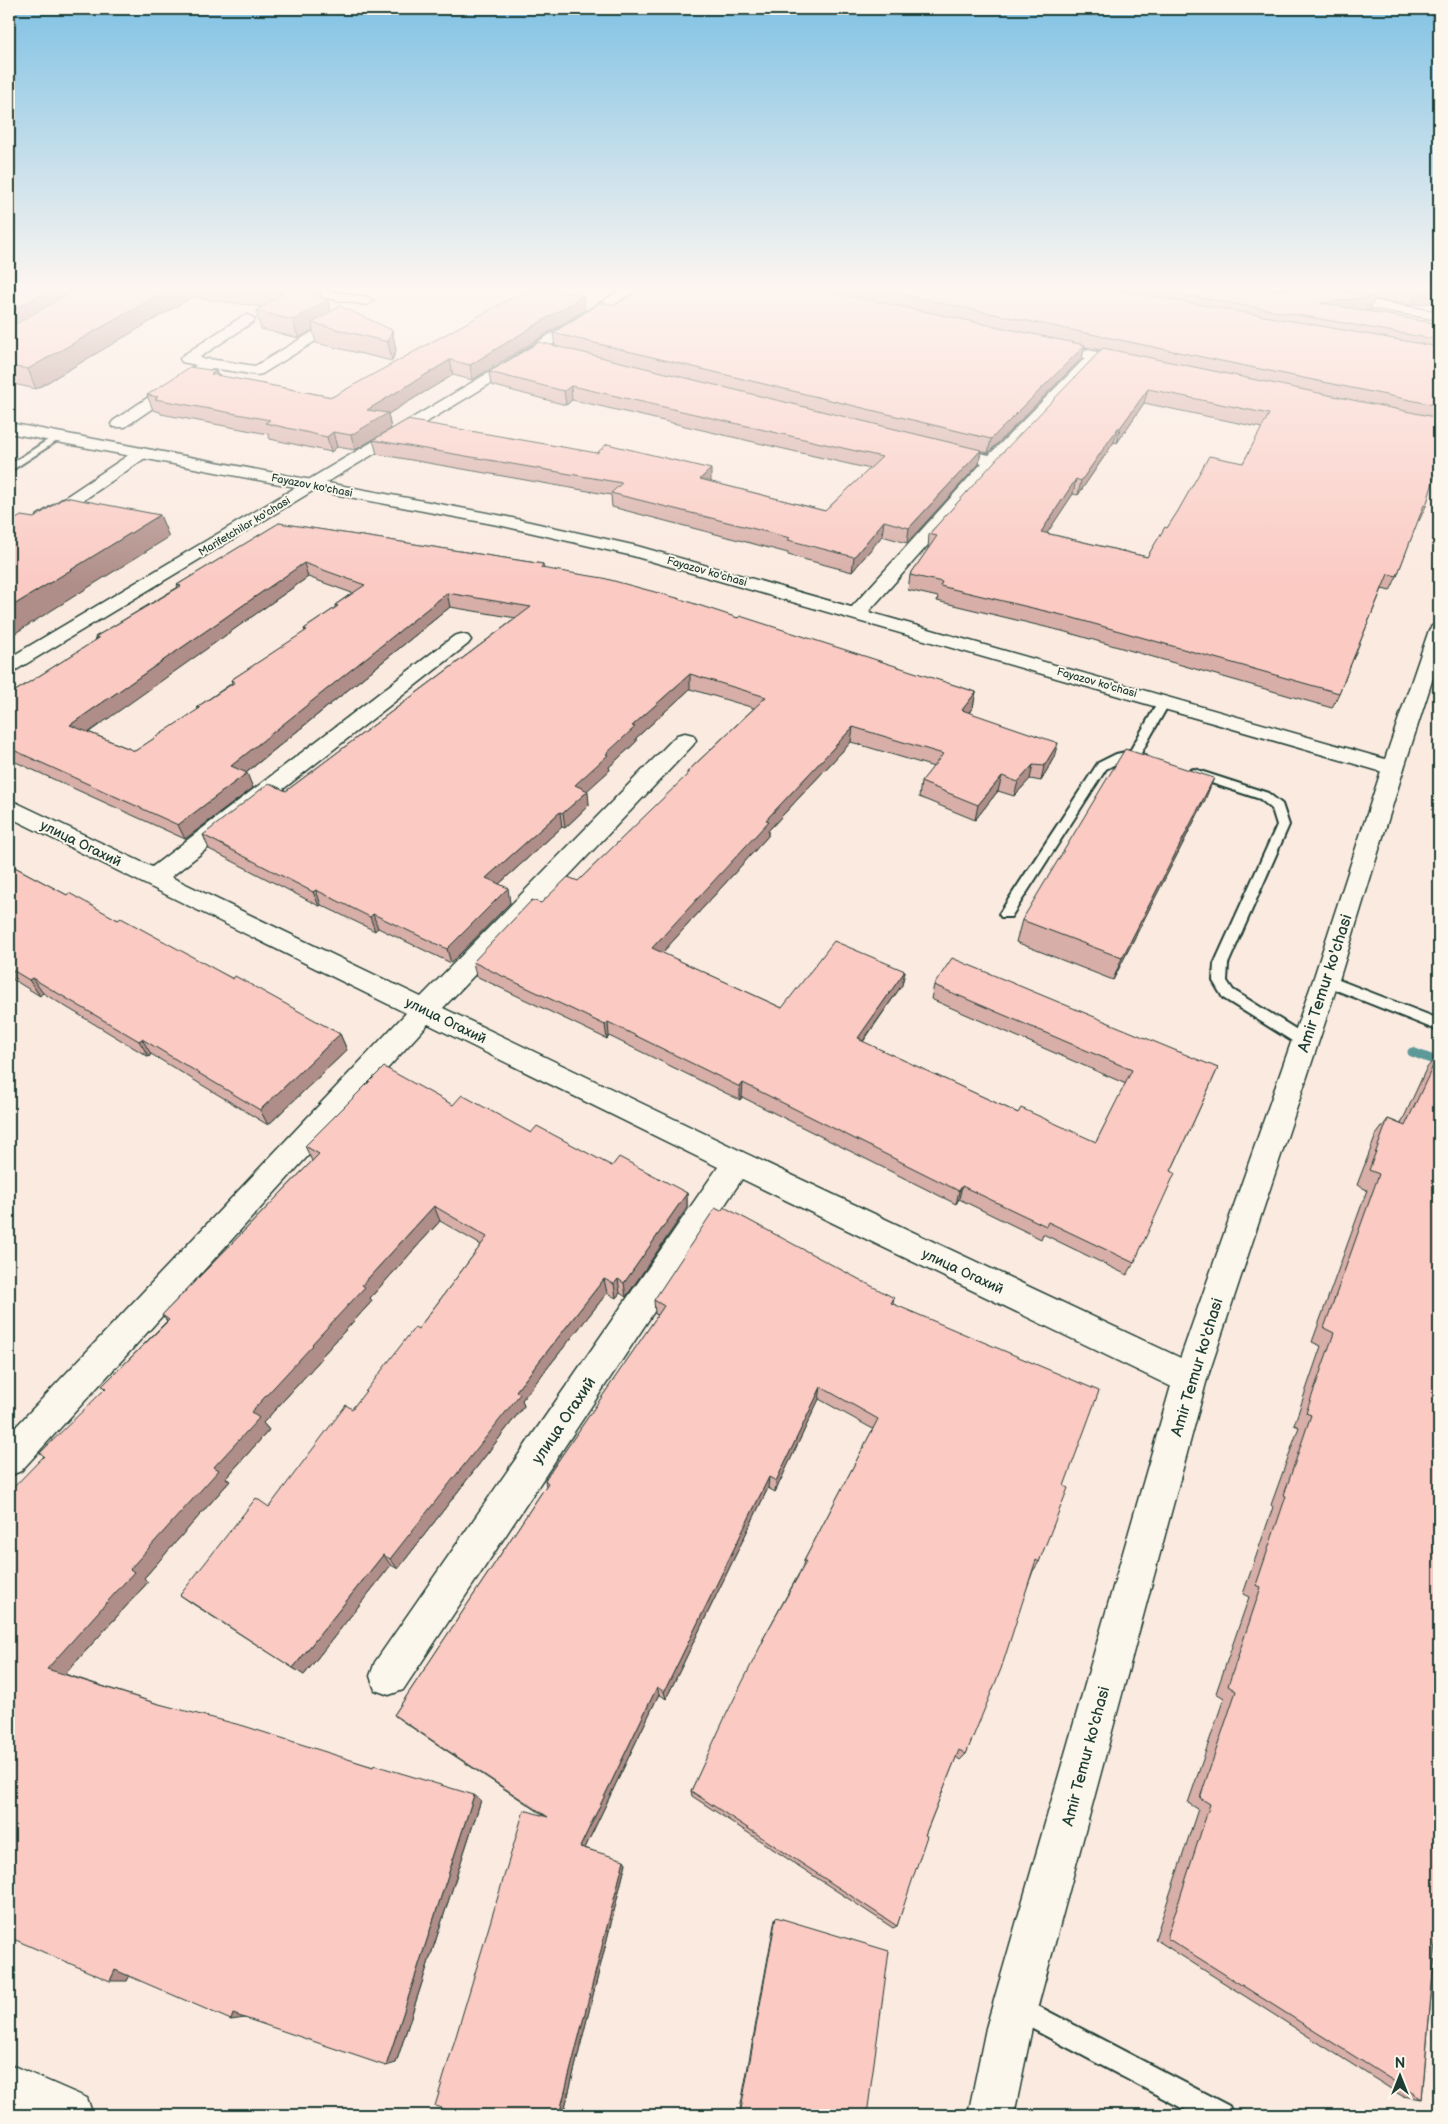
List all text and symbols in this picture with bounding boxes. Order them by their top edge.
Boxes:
street label: Fayazov ko'chasi [270,471,354,500]
street label: Marifetchilar ko'chasi [196,494,292,559]
street label: Fayazov ko'chasi [665,554,748,589]
street label: Fayazov ko'chasi [1055,665,1138,700]
street label: улица Огахий [37,816,124,870]
street label: Amir Temur ko'chasi [1294,912,1357,1055]
street label: улица Огахий [402,993,489,1047]
street label: улица Огахий [919,1245,1006,1298]
street label: Amir Temur ko'chasi [1167,1296,1228,1439]
street label: улица Огахий [528,1374,600,1468]
street label: Amir Temur ko'chasi [1059,1684,1114,1828]
north arrow [1376,2052,1426,2102]
text: N [1395,2055,1405,2072]

